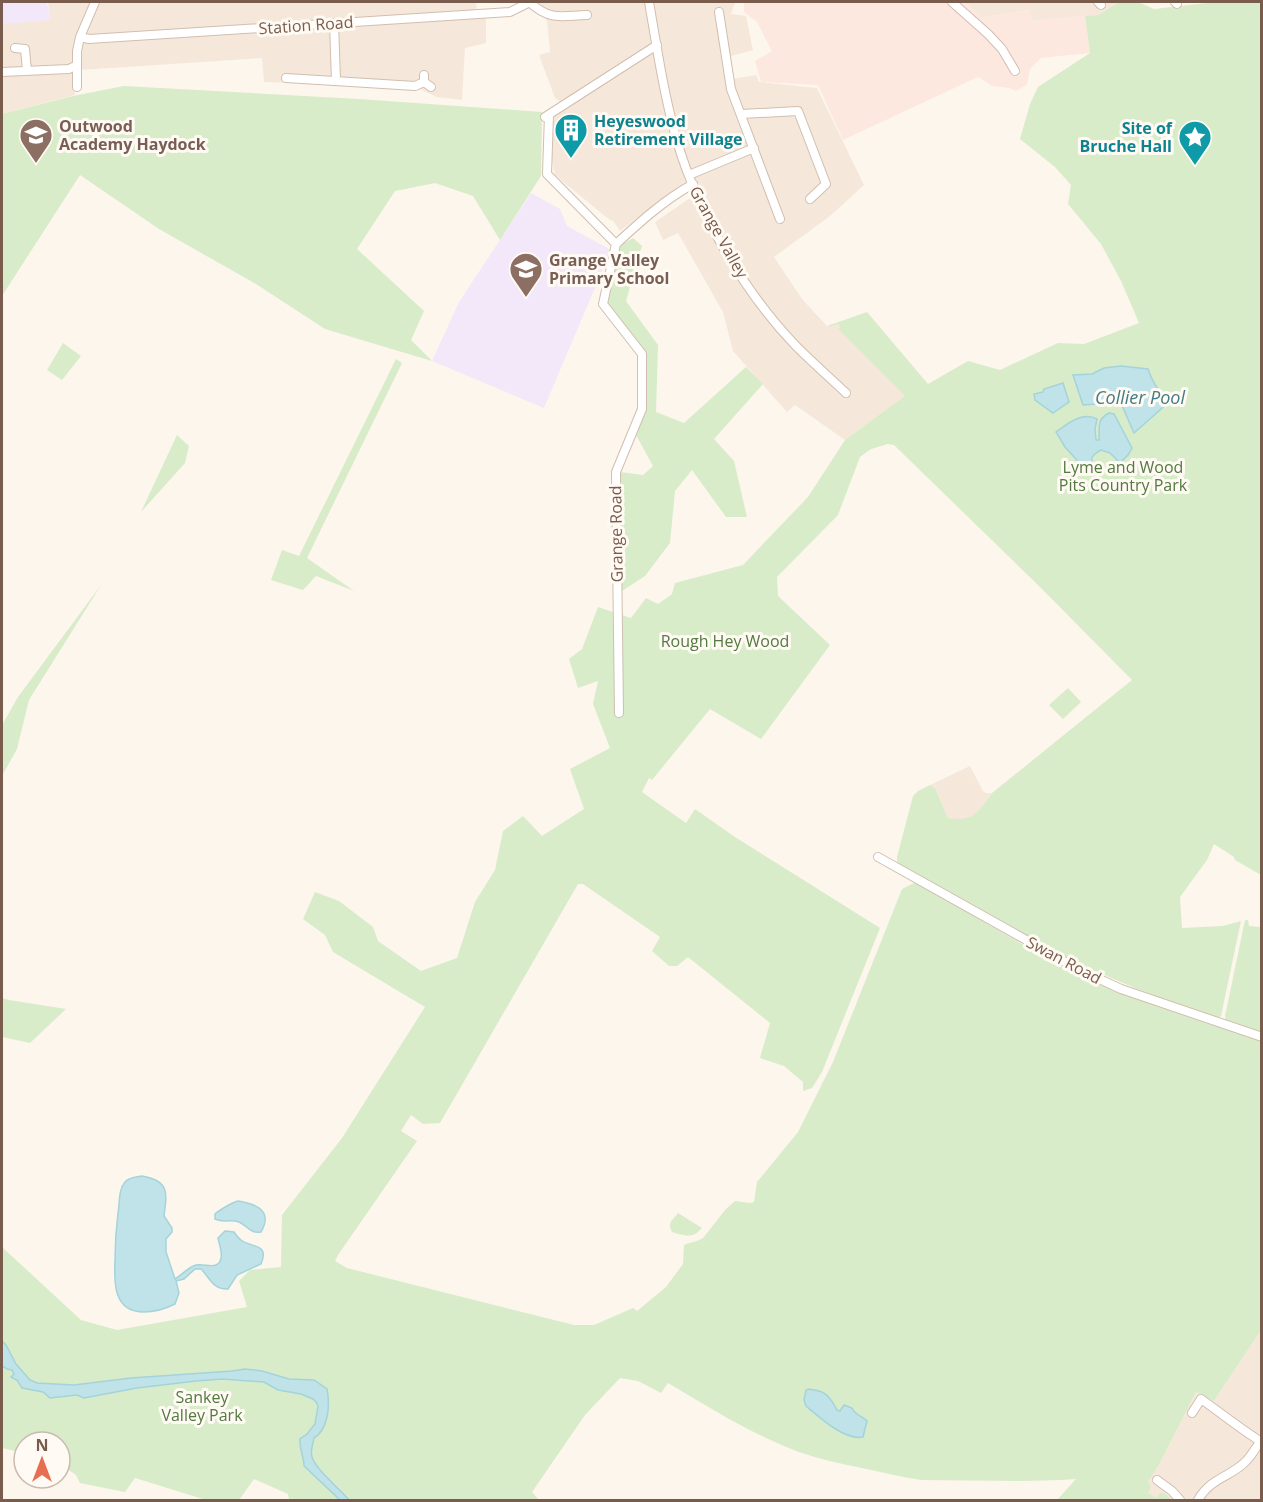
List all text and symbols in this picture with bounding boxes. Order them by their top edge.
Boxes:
street label: Station Road [258,11,354,39]
place label: Heyeswood Retirement Village [594,110,743,150]
building icon: Heyeswood Retirement Village [553,112,589,159]
place label: Outwood Academy Haydock [59,115,206,155]
school or university icon: Outwood Academy Haydock [18,117,54,164]
place label: Site of Bruche Hall [1079,117,1173,157]
place icon: Site of Bruche Hall [1177,119,1213,166]
street label: Grange Valley [685,182,754,283]
place label: Grange Valley Primary School [549,249,669,289]
school or university icon: Grange Valley Primary School [508,251,544,298]
water label: Collier Pool [1095,385,1185,409]
park label: Lyme and Wood Pits Country Park [1059,456,1188,496]
street label: Grange Road [604,485,628,583]
park label: Rough Hey Wood [661,630,789,652]
street label: Swan Road [1023,931,1105,989]
park label: Sankey Valley Park [161,1386,243,1426]
north arrow [12,1430,72,1490]
text: N [35,1434,49,1456]

